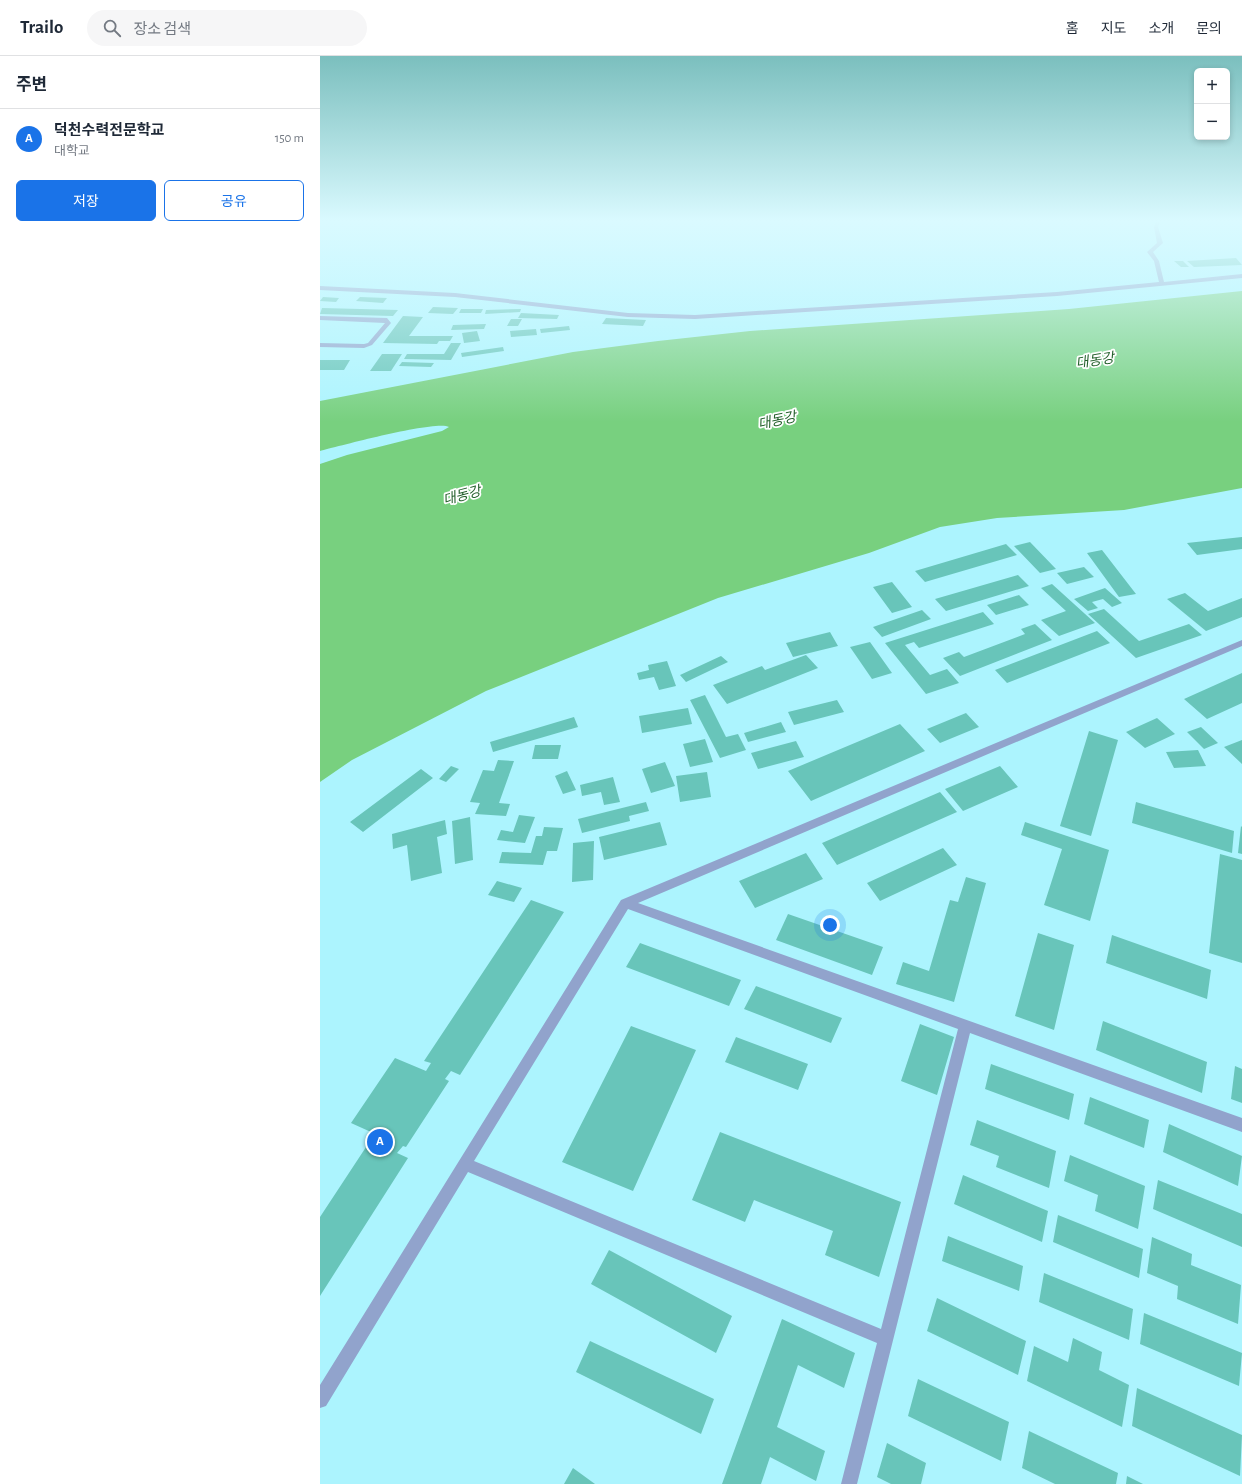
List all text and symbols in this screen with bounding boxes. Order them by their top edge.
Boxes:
search box [87,10,367,46]
icon: search [101,17,123,39]
text: Trailo [20,18,63,37]
text: 장소 검색 [133,22,191,37]
text: 홈 [1066,22,1079,36]
text: 지도 [1101,22,1126,36]
text: 소개 [1148,22,1174,36]
text: 문의 [1196,22,1222,36]
map controls [1194,68,1230,140]
button: + [1194,68,1230,104]
text: 주변 [16,76,47,93]
button: − [1194,104,1230,140]
text: 덕천수력전문학교 [54,123,164,138]
text: A [25,132,33,145]
text: 150 m [275,132,304,145]
text: 대학교 [54,145,90,158]
button: 저장 [16,180,156,221]
button: 공유 [164,180,304,221]
water label: 대동강 [1075,350,1117,371]
water label: 대동강 [756,409,799,432]
water label: 대동강 [441,483,485,508]
your location [820,915,840,935]
pin: A [367,1127,393,1157]

